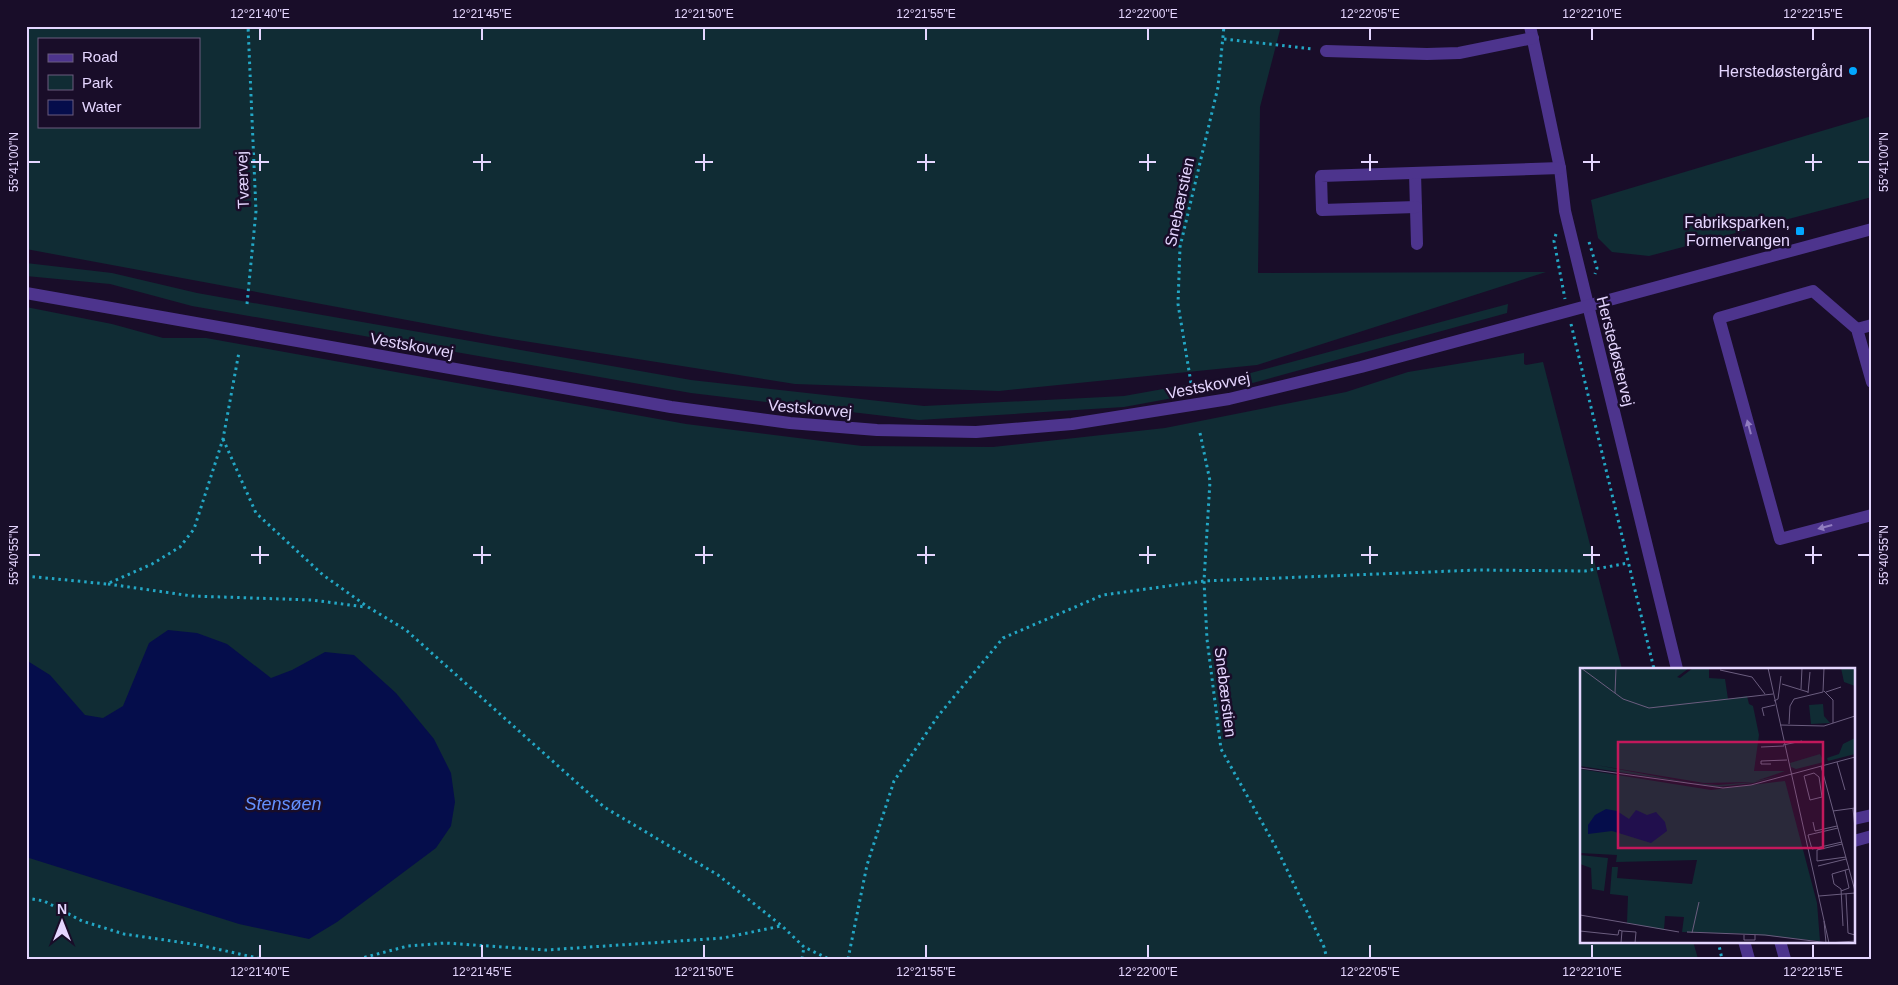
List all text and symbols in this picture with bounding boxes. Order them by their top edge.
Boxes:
text: 12°21'40"E [230,7,290,21]
text: 12°21'45"E [452,7,512,21]
text: 12°21'50"E [674,7,734,21]
text: 12°21'55"E [896,7,956,21]
text: 12°22'00"E [1118,7,1178,21]
text: 12°22'05"E [1340,7,1400,21]
text: 12°22'10"E [1562,7,1622,21]
text: 12°22'15"E [1783,7,1843,21]
legend [38,38,200,128]
text: Road [82,48,118,65]
place label: Herstedøstergård [1719,63,1843,80]
marker: Herstedøstergård [1847,65,1859,77]
text: Park [82,74,113,91]
text: Water [82,98,121,115]
text: 55°41'00"N [7,132,21,192]
text: 55°41'00"N [1877,132,1891,192]
street label: Tværvej [233,151,252,209]
street label: Snebærstien [1162,156,1197,248]
place label: Fabriksparken, Formervangen [1684,214,1790,249]
marker: Fabriksparken, Formervangen [1794,225,1806,237]
street label: Herstedøstervej [1594,294,1637,408]
street label: Vestskovvej [369,330,455,361]
street label: Vestskovvej [1165,369,1251,402]
street label: Vestskovvej [767,396,853,421]
one-way arrow [1745,419,1753,435]
one-way arrow [1817,524,1832,532]
text: 55°40'55"N [7,525,21,585]
text: 55°40'55"N [1877,525,1891,585]
street label: Snebærstien [1212,646,1239,738]
inset map [1580,668,1856,942]
water label: Stensøen [244,794,322,814]
north arrow [38,898,88,948]
text: N [57,901,67,917]
text: 12°21'40"E [230,965,290,979]
text: 12°21'45"E [452,965,512,979]
text: 12°21'50"E [674,965,734,979]
text: 12°21'55"E [896,965,956,979]
text: 12°22'00"E [1118,965,1178,979]
text: 12°22'05"E [1340,965,1400,979]
text: 12°22'10"E [1562,965,1622,979]
text: 12°22'15"E [1783,965,1843,979]

